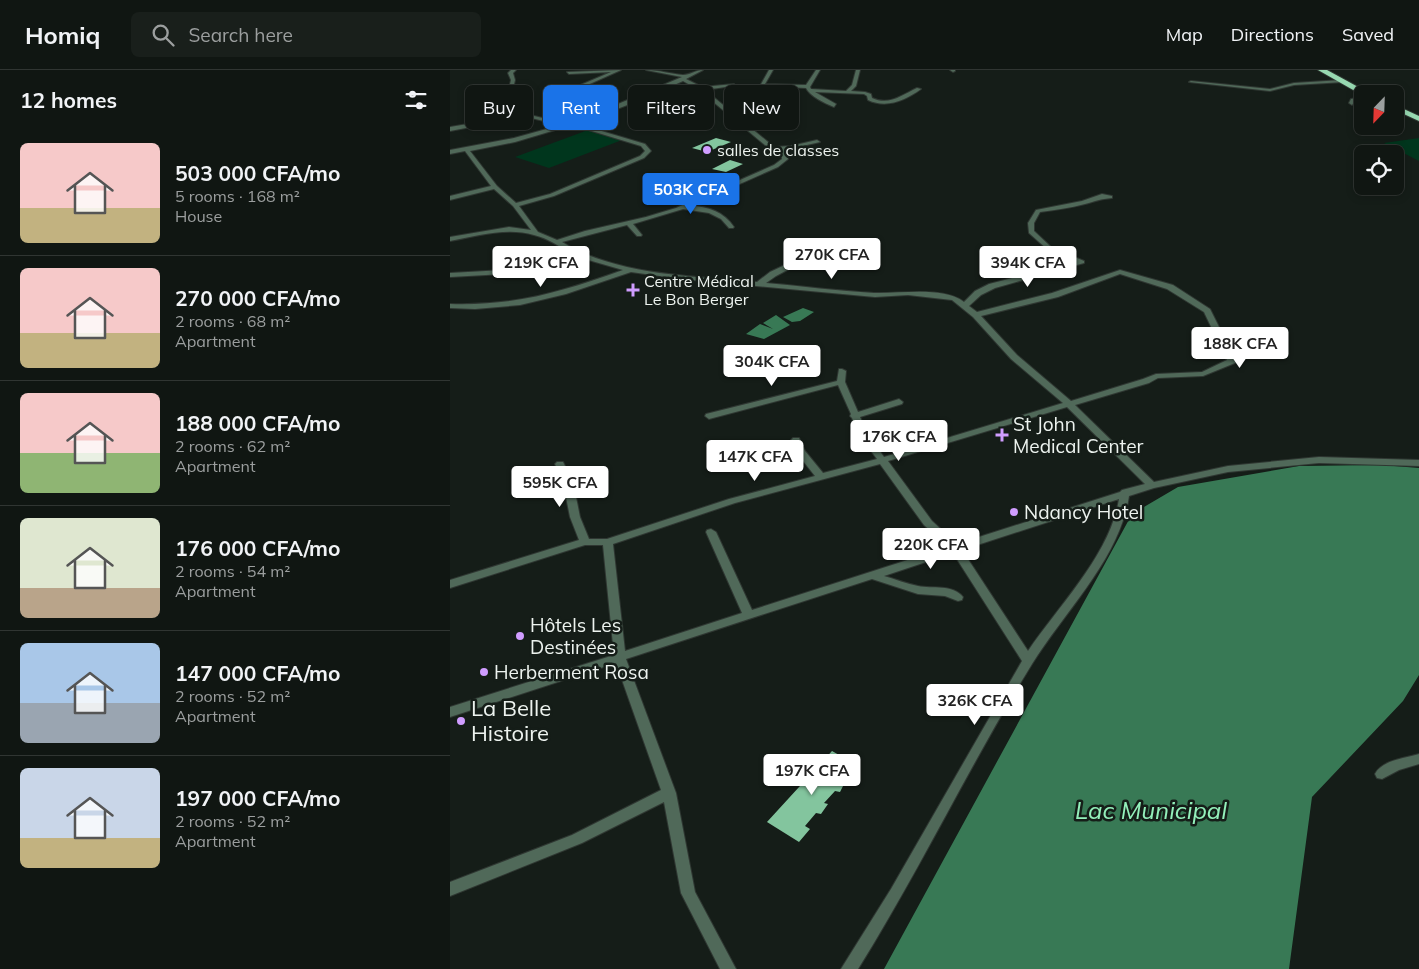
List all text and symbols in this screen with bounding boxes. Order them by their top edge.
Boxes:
search box [131,12,481,57]
text: Homiq [25,20,101,50]
icon: search [149,21,177,49]
text: Search here [189,23,293,47]
text: Map [1166,23,1203,46]
text: Directions [1231,23,1314,46]
text: Saved [1342,23,1394,46]
chip: Buy [465,85,533,130]
chip: Rent [543,85,618,130]
chip: Filters [628,85,714,130]
chip: New [724,85,799,130]
north arrow [1354,85,1404,135]
map controls [1354,85,1404,195]
icon: filters [402,86,430,114]
text: 12 homes [20,87,117,113]
place label: salles de classes [717,140,839,160]
marker: salles de classes [701,144,713,156]
button: locate [1354,145,1404,195]
text: 503 000 CFA/mo [175,160,340,186]
icon: home [60,163,120,223]
pin: 503K CFA [639,172,743,215]
text: 503K CFA [653,179,729,199]
text: 5 rooms · 168 m² [175,186,300,206]
text: House [175,206,222,226]
pin: 270K CFA [780,238,884,280]
text: 270K CFA [794,244,870,264]
pin: 219K CFA [489,246,593,288]
pin: 394K CFA [976,246,1080,288]
text: 219K CFA [503,252,579,272]
text: 394K CFA [990,252,1066,272]
place label: Centre Médical Le Bon Berger [644,271,754,309]
marker: Centre Médical Le Bon Berger [626,283,640,297]
text: 270 000 CFA/mo [175,285,340,311]
icon: home [60,288,120,348]
text: 2 rooms · 68 m² [175,311,290,331]
pin: 188K CFA [1188,326,1292,369]
text: Apartment [175,331,256,351]
text: 188K CFA [1202,333,1278,353]
pin: 304K CFA [720,344,824,387]
text: 304K CFA [734,351,810,371]
text: 188 000 CFA/mo [175,410,340,436]
place label: St John Medical Center [1013,412,1143,458]
icon: home [60,413,120,473]
pin: 176K CFA [847,420,951,462]
text: 176K CFA [861,426,937,446]
marker: St John Medical Center [995,428,1009,442]
text: 2 rooms · 62 m² [175,436,290,456]
pin: 147K CFA [703,440,807,482]
text: 147K CFA [717,446,793,466]
text: Apartment [175,456,256,476]
pin: 595K CFA [508,466,612,508]
text: 595K CFA [522,472,598,492]
place label: Ndancy Hotel [1024,500,1143,524]
marker: Ndancy Hotel [1008,506,1020,518]
pin: 220K CFA [879,528,983,570]
text: 220K CFA [893,534,969,554]
text: 176 000 CFA/mo [175,535,340,561]
icon: home [60,538,120,598]
text: 2 rooms · 54 m² [175,561,290,581]
text: Apartment [175,581,256,601]
place label: Hôtels Les Destinées [530,613,621,659]
marker: Hôtels Les Destinées [514,630,526,642]
text: 147 000 CFA/mo [175,660,340,686]
place label: Herberment Rosa [494,660,649,684]
icon: home [60,663,120,723]
marker: Herberment Rosa [478,666,490,678]
pin: 326K CFA [923,684,1027,726]
text: 2 rooms · 52 m² [175,686,290,706]
text: 326K CFA [937,690,1013,710]
place label: La Belle Histoire [471,694,551,747]
text: Apartment [175,706,256,726]
marker: La Belle Histoire [455,715,467,727]
pin: 197K CFA [760,754,864,796]
text: 197K CFA [774,760,850,780]
text: 197 000 CFA/mo [175,785,340,811]
icon: home [60,788,120,848]
water label: Lac Municipal [1075,795,1227,825]
text: 2 rooms · 52 m² [175,811,290,831]
text: Apartment [175,831,256,851]

